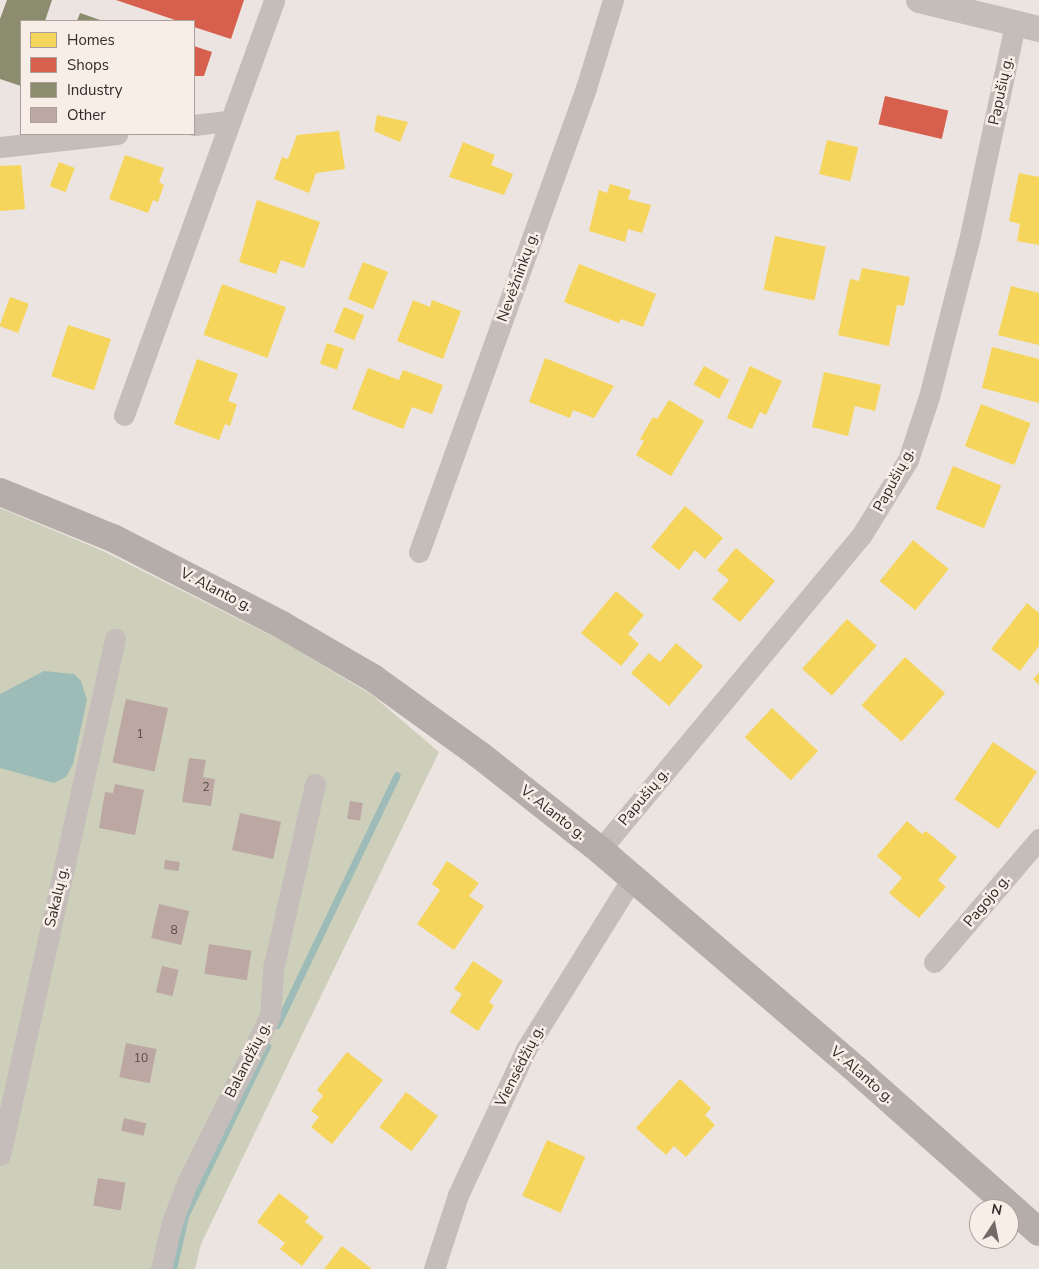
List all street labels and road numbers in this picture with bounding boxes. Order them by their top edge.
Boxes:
street label: Papušių g. [985,55,1017,127]
street label: Nevėžninkų g. [493,230,543,324]
street label: Papušių g. [870,445,918,515]
street label: V. Alanto g. [177,564,255,616]
street label: Papušių g. [615,765,673,829]
street label: V. Alanto g. [517,782,589,844]
street label: Sakalų g. [41,865,73,929]
street label: Pagojo g. [960,871,1014,931]
street label: Balandžių g. [221,1019,275,1101]
street label: Viensėdžių g. [492,1022,548,1110]
street label: V. Alanto g. [827,1043,897,1107]

